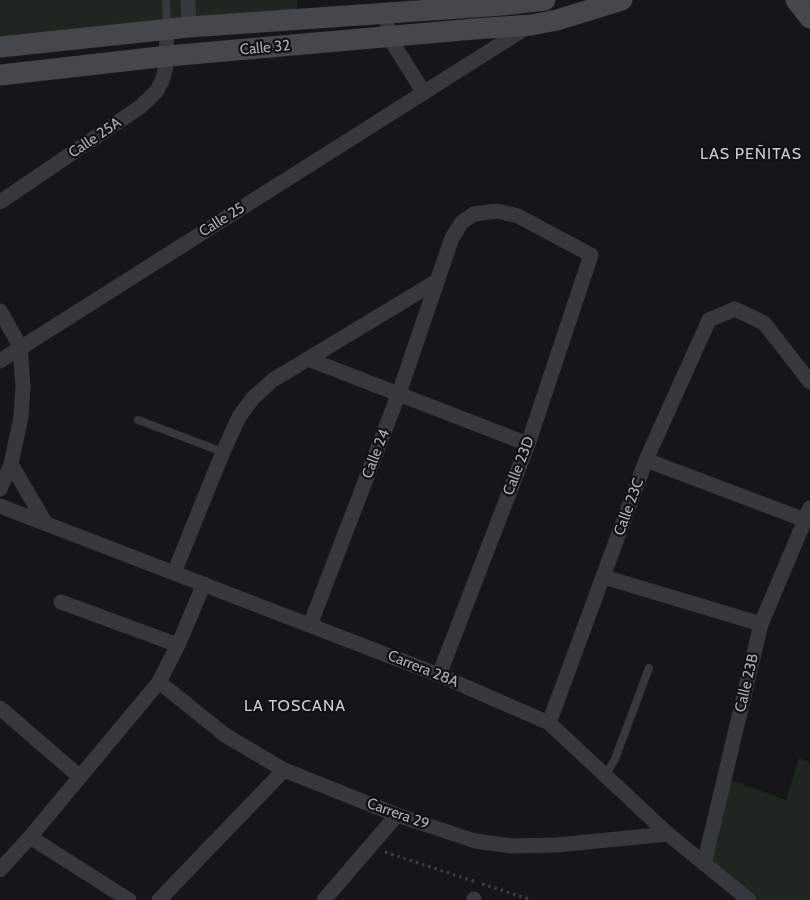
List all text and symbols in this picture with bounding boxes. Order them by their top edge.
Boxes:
street label: Calle 32 [239,37,291,59]
street label: Calle 25A [65,114,125,162]
district label: LAS PEÑITAS [699,144,803,164]
street label: Calle 25 [196,199,248,241]
street label: Calle 24 [358,427,394,481]
street label: Calle 23D [500,434,538,498]
street label: Calle 23C [610,476,648,538]
street label: Carrera 28A [385,647,461,691]
street label: Calle 23B [732,652,762,714]
district label: LA TOSCANA [243,696,347,716]
street label: Carrera 29 [364,794,432,834]

